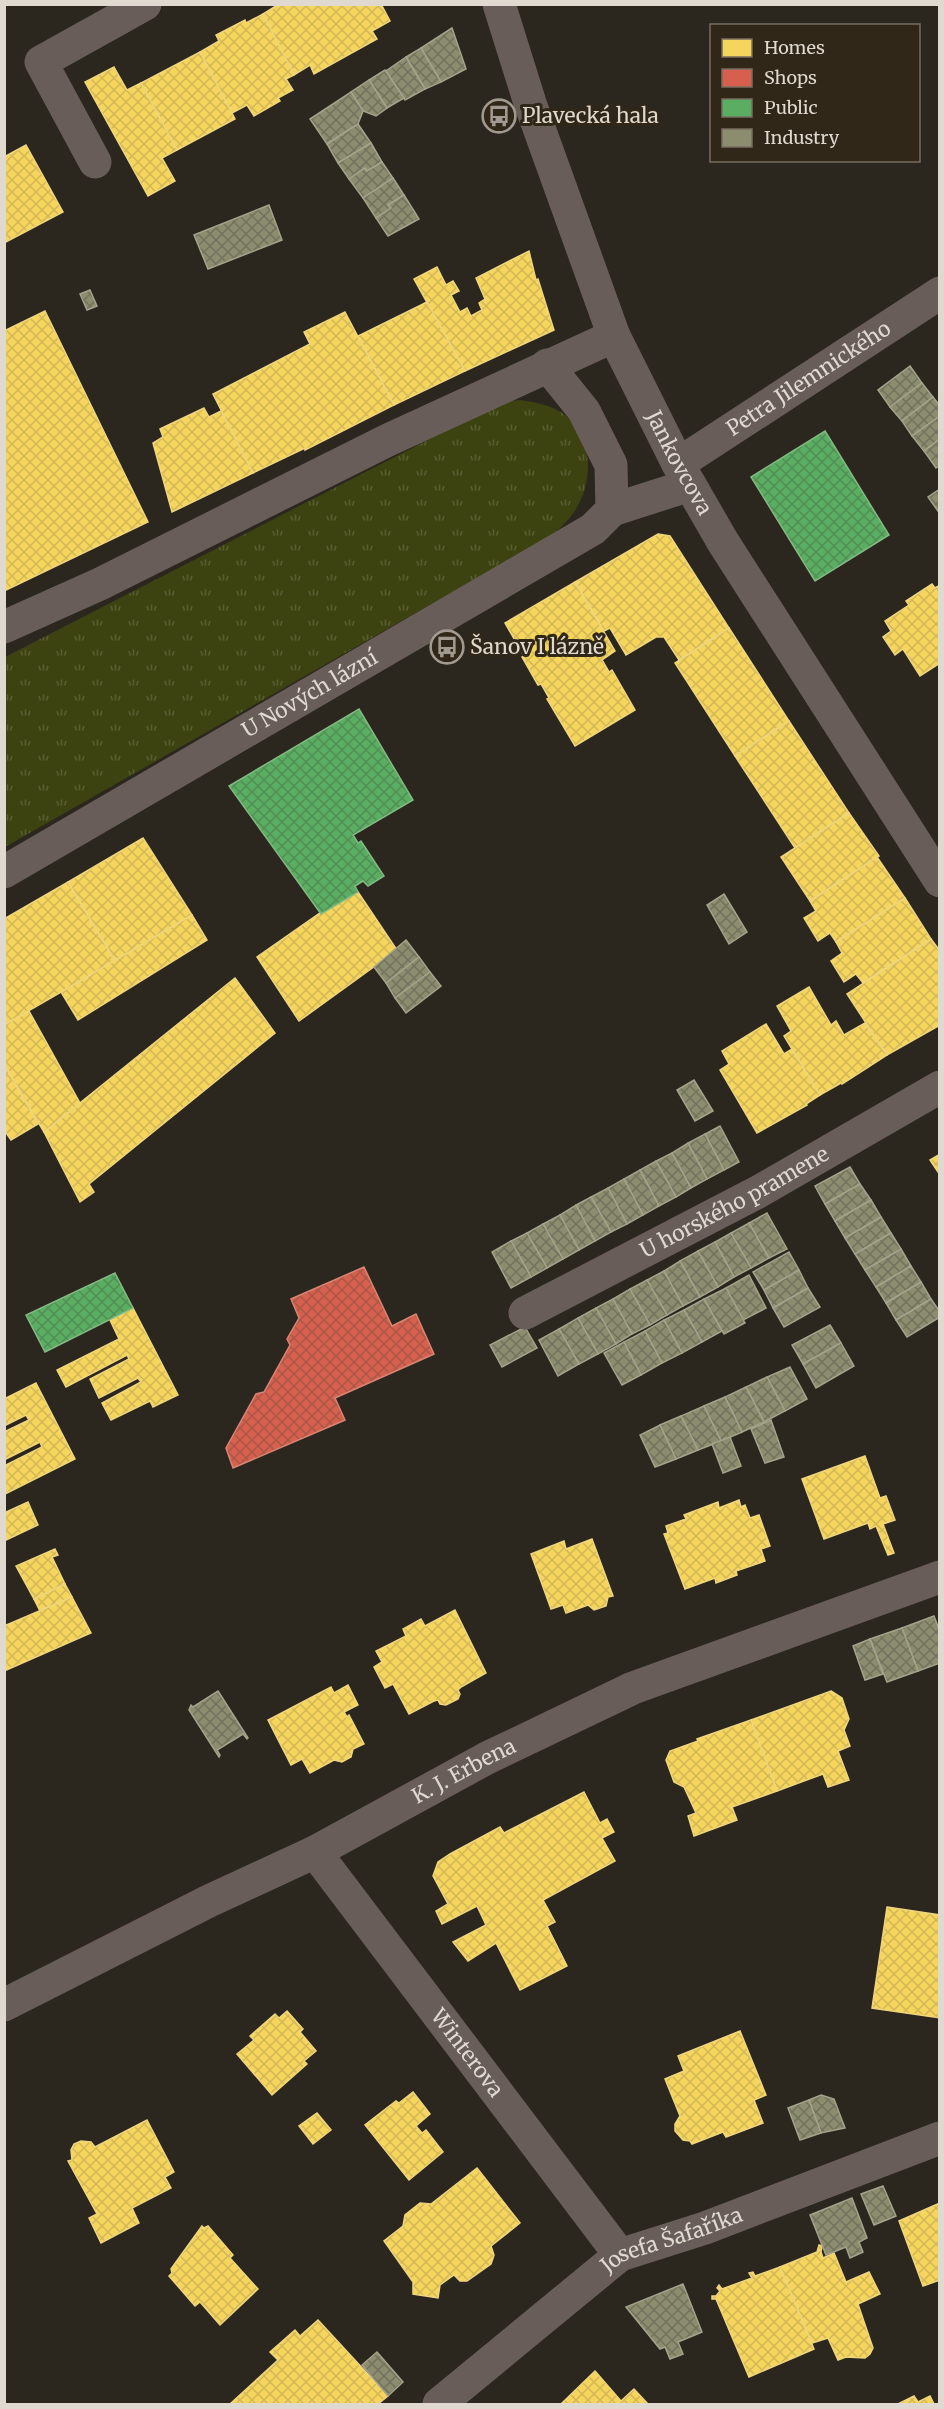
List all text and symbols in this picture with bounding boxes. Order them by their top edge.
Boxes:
legend [710,24,920,162]
text: Homes [764,36,825,59]
text: Shops [764,66,817,89]
text: Public [764,96,818,119]
bus stop icon: Plavecká hala [481,98,517,134]
place label: Plavecká hala [522,102,659,129]
text: Industry [764,126,840,149]
street label: Petra Jilemnického [721,315,896,442]
street label: Jankovcova [640,405,719,520]
bus stop icon: Šanov I lázně [429,629,465,665]
place label: Šanov I lázně [470,633,604,660]
street label: U Nových lázní [237,643,383,744]
street label: U horského pramene [635,1140,834,1264]
street label: K. J. Erbena [407,1732,520,1810]
street label: Winterova [425,2002,510,2102]
street label: Josefa Šafaříka [594,2201,746,2279]

